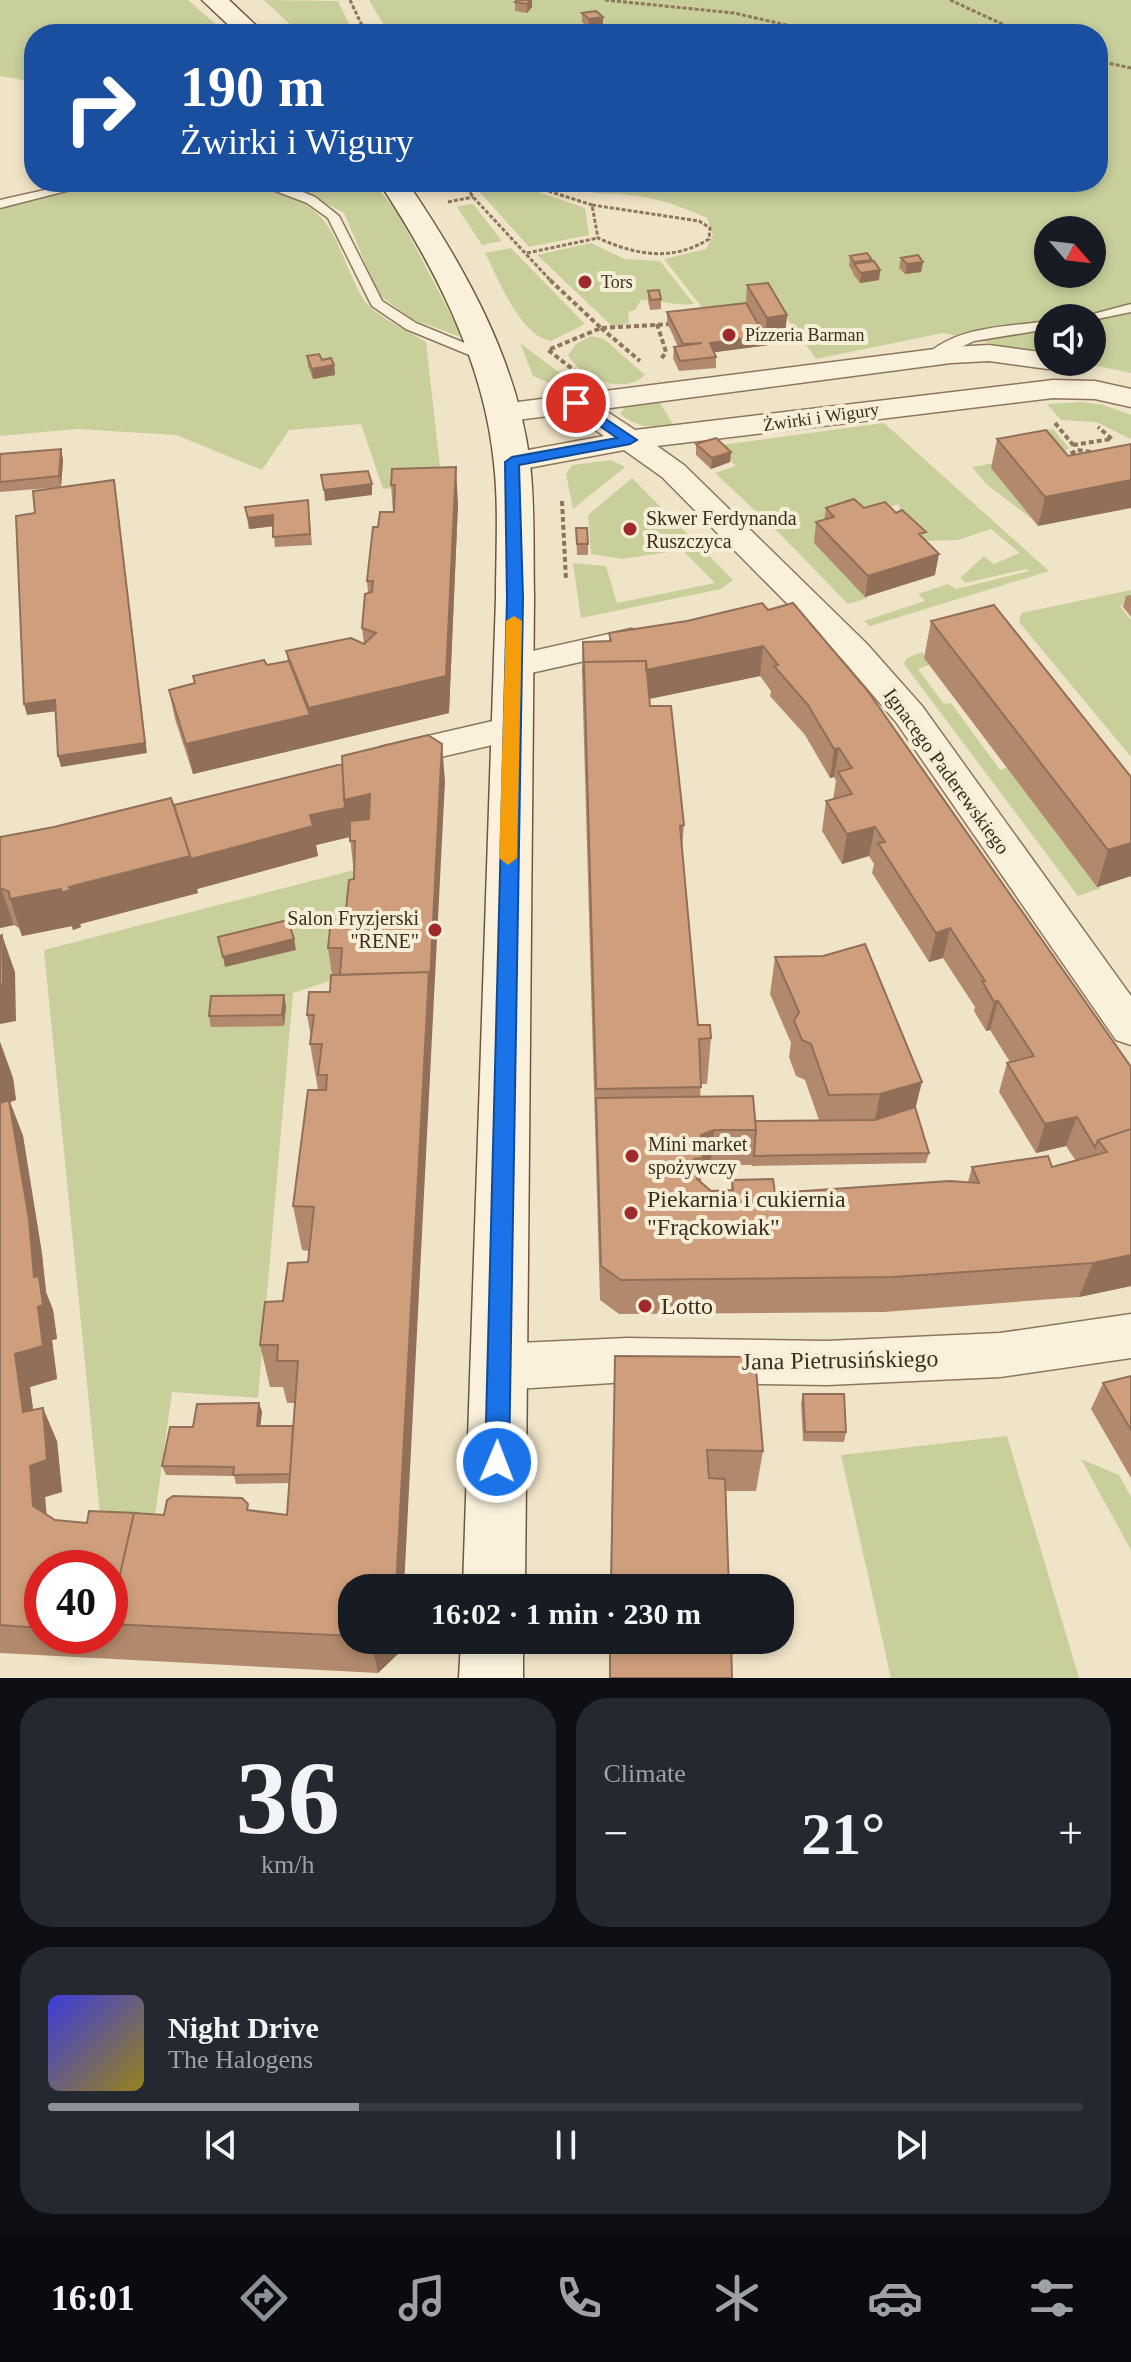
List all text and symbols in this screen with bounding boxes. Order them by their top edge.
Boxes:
icon: right [48,56,152,160]
text: 190 m [180,56,325,118]
text: Żwirki i Wigury [180,122,414,162]
north arrow [1034,216,1106,288]
map controls [1034,216,1106,376]
place label: Tors [601,272,633,292]
marker: Tors [576,273,594,291]
button: sound [1034,304,1106,376]
place label: Pizzeria Barman [745,325,864,345]
marker: Pizzeria Barman [720,326,738,344]
pin [542,369,610,437]
icon: arrive [554,381,598,425]
street label: Żwirki i Wigury [762,399,880,435]
place label: Skwer Ferdynanda Ruszczyca [646,507,797,553]
marker: Skwer Ferdynanda Ruszczyca [621,520,639,538]
street label: Ignacego Paderewskiego [879,684,1014,859]
place label: Salon Fryzjerski "RENE" [287,907,419,952]
marker: Salon Fryzjerski "RENE" [426,921,444,939]
place label: Mini market spożywczy [648,1133,748,1179]
marker: Mini market spożywczy [623,1147,641,1165]
place label: Piekarnia i cukiernia "Frąckowiak" [647,1186,846,1240]
marker: Piekarnia i cukiernia "Frąckowiak" [622,1204,640,1222]
place label: Lotto [661,1293,713,1319]
marker: Lotto [636,1297,654,1315]
street label: Jana Pietrusińskiego [741,1345,939,1375]
position arrow [455,1420,539,1504]
speed limit sign: 40 [24,1550,128,1654]
text: 16:02 · 1 min · 230 m [431,1597,701,1630]
text: 36 [236,1740,340,1855]
text: Climate [604,1759,686,1788]
text: 21° [801,1801,885,1867]
text: − [604,1809,628,1858]
text: + [1058,1809,1083,1858]
text: km/h [261,1850,314,1879]
text: Night Drive [168,2011,319,2044]
text: The Halogens [168,2045,313,2074]
icon: previous [199,2123,243,2167]
icon: pause [544,2123,588,2167]
icon: next [889,2123,933,2167]
icon: directions [236,2270,292,2326]
icon: music [394,2270,450,2326]
icon: phone [551,2270,607,2326]
icon: climate [709,2270,765,2326]
icon: car [867,2270,923,2326]
icon: filters [1024,2270,1080,2326]
text: 16:01 [51,2278,135,2318]

